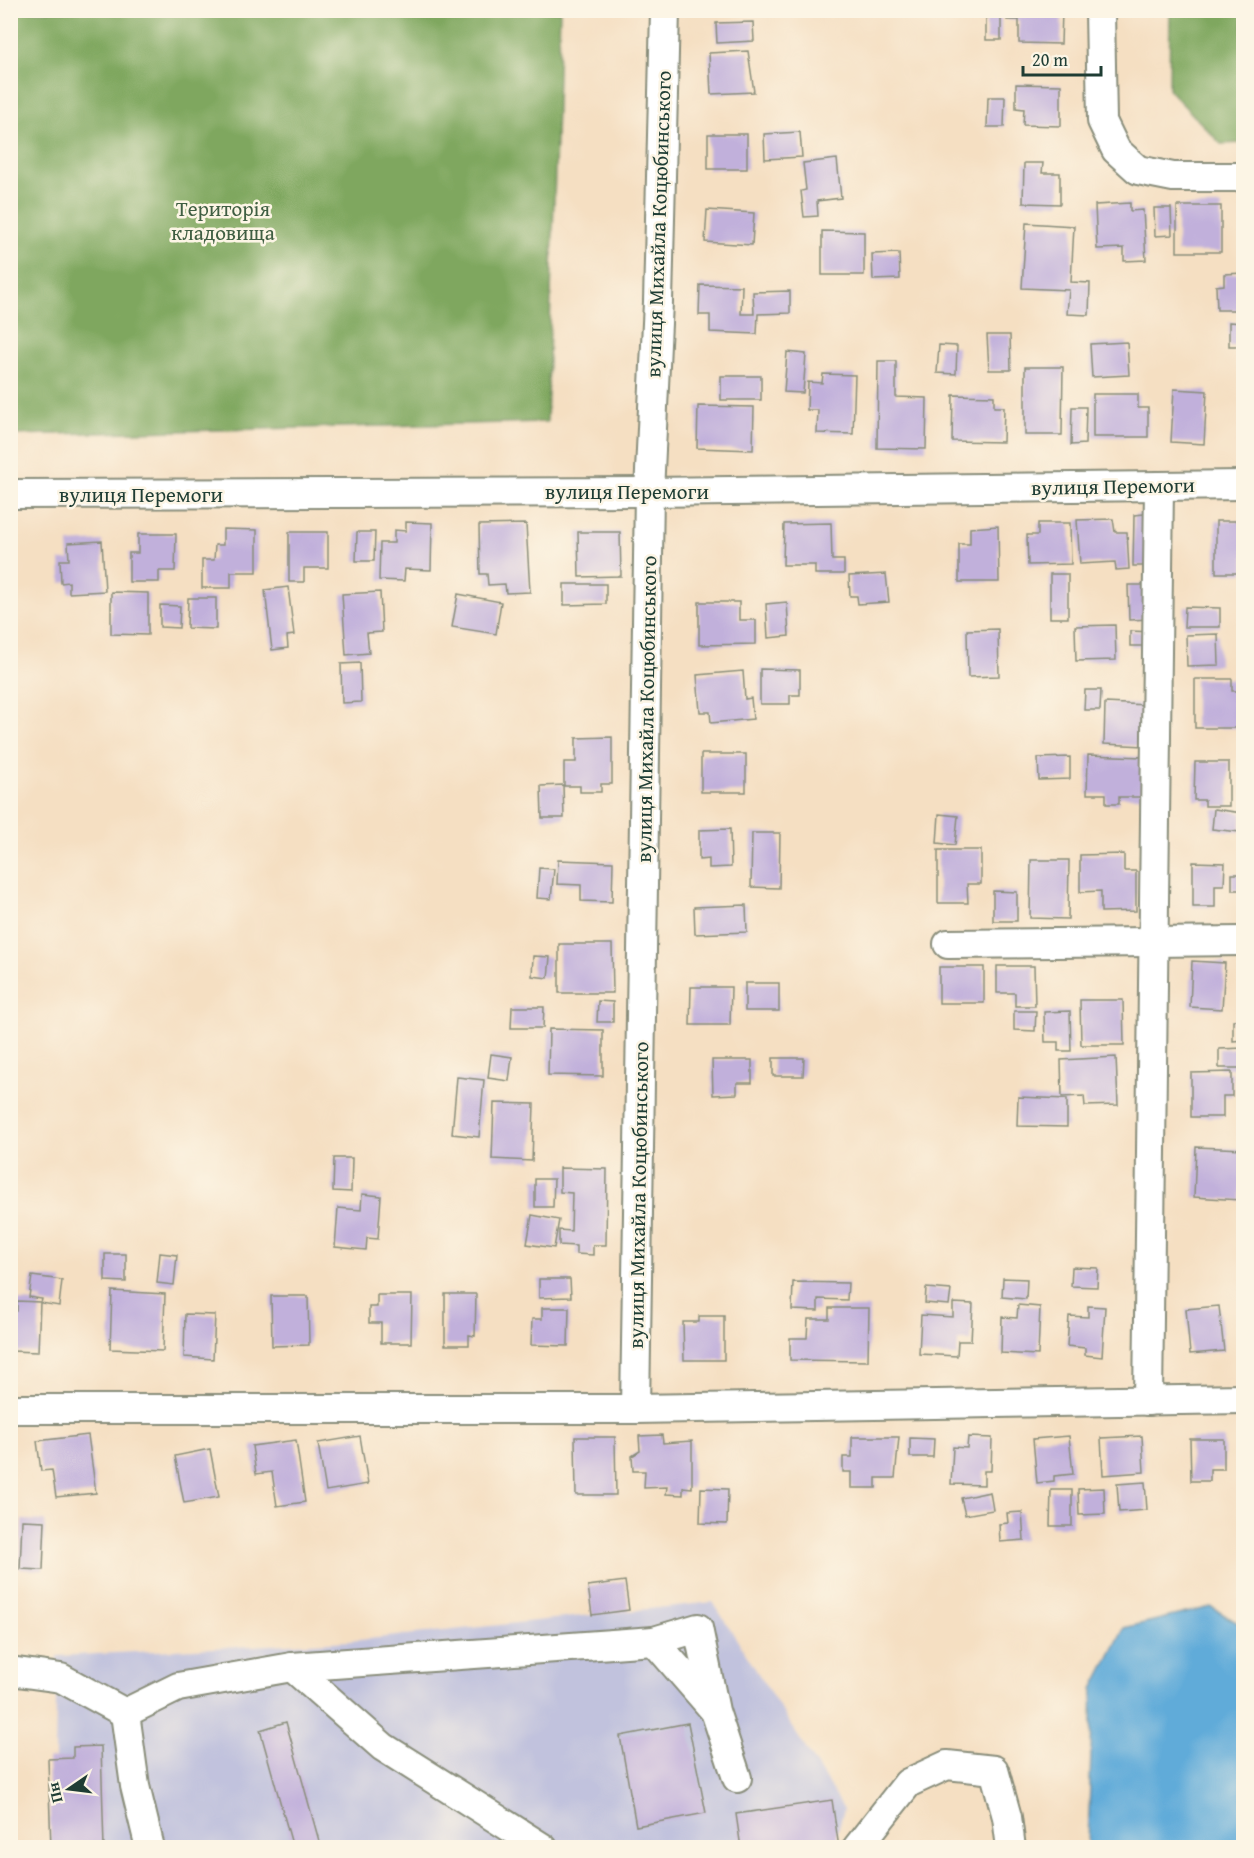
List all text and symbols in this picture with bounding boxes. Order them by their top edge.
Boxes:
scale bar [1023,39,1101,77]
text: 20 m [1032,46,1068,73]
street label: вулиця Михайла Коцюбинського [637,70,679,378]
park label: Територія кладовища [171,193,275,248]
street label: вулиця Перемоги [1031,469,1195,503]
street label: вулиця Перемоги [545,476,709,507]
street label: вулиця Перемоги [59,479,223,510]
street label: вулиця Михайла Коцюбинського [628,555,664,863]
street label: вулиця Михайла Коцюбинського [620,1041,656,1349]
north arrow [39,1759,99,1819]
text: Пн [40,1780,69,1806]

